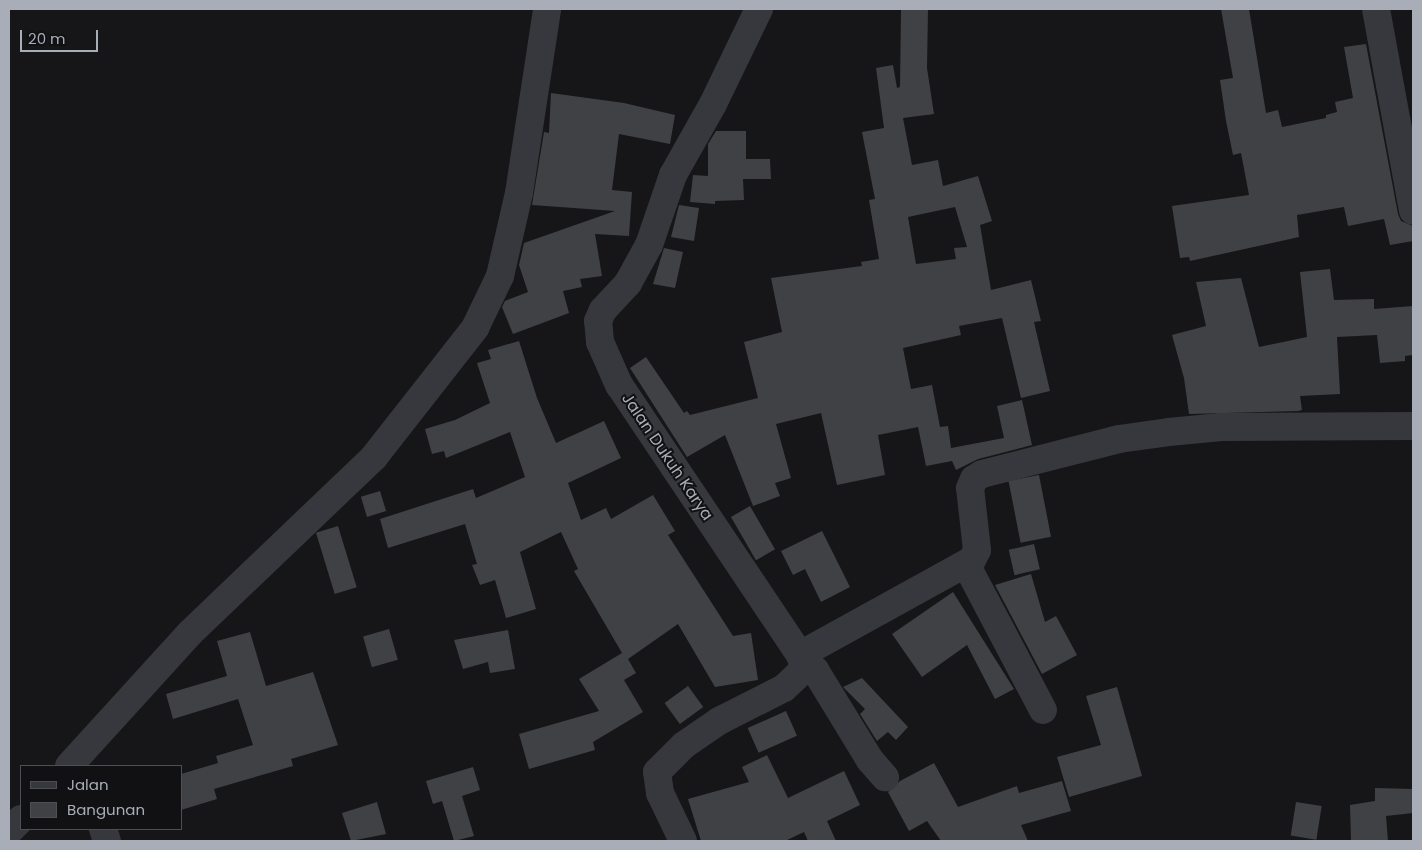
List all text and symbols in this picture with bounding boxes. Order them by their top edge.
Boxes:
scale bar [22,20,100,52]
text: 20 m [28,28,66,49]
street label: Jalan Dukuh Karya [617,390,717,524]
legend [20,765,182,830]
text: Jalan [67,774,109,795]
text: Bangunan [67,799,145,820]

